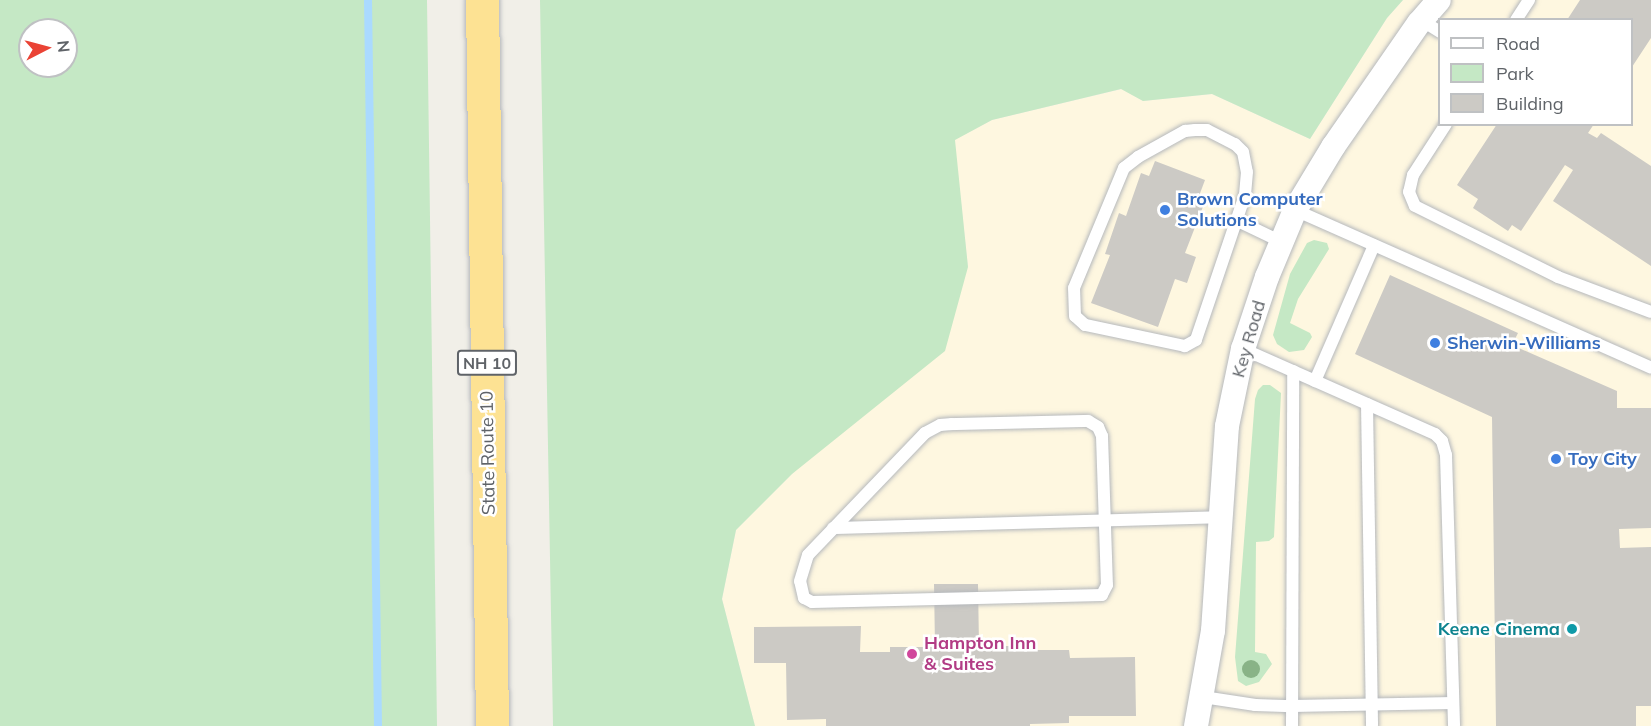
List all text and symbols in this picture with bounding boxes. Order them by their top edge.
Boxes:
north arrow [18,18,78,78]
legend [1438,18,1633,126]
text: Road [1496,32,1540,55]
text: N [53,39,74,53]
text: Park [1496,62,1534,85]
text: Building [1496,92,1564,115]
place label: Brown Computer Solutions [1177,189,1323,232]
marker: Brown Computer Solutions [1158,203,1172,217]
street label: Key Road [1228,298,1270,380]
place label: Sherwin-Williams [1447,332,1601,354]
marker: Sherwin-Williams [1428,336,1442,350]
road number: NH 10 [456,350,518,376]
street label: State Route 10 [476,391,500,515]
place label: Toy City [1568,448,1637,470]
marker: Toy City [1549,452,1563,466]
place label: Keene Cinema [1438,618,1560,640]
marker: Keene Cinema [1565,622,1579,636]
place label: Hampton Inn & Suites [924,633,1036,676]
marker: Hampton Inn & Suites [905,647,919,661]

